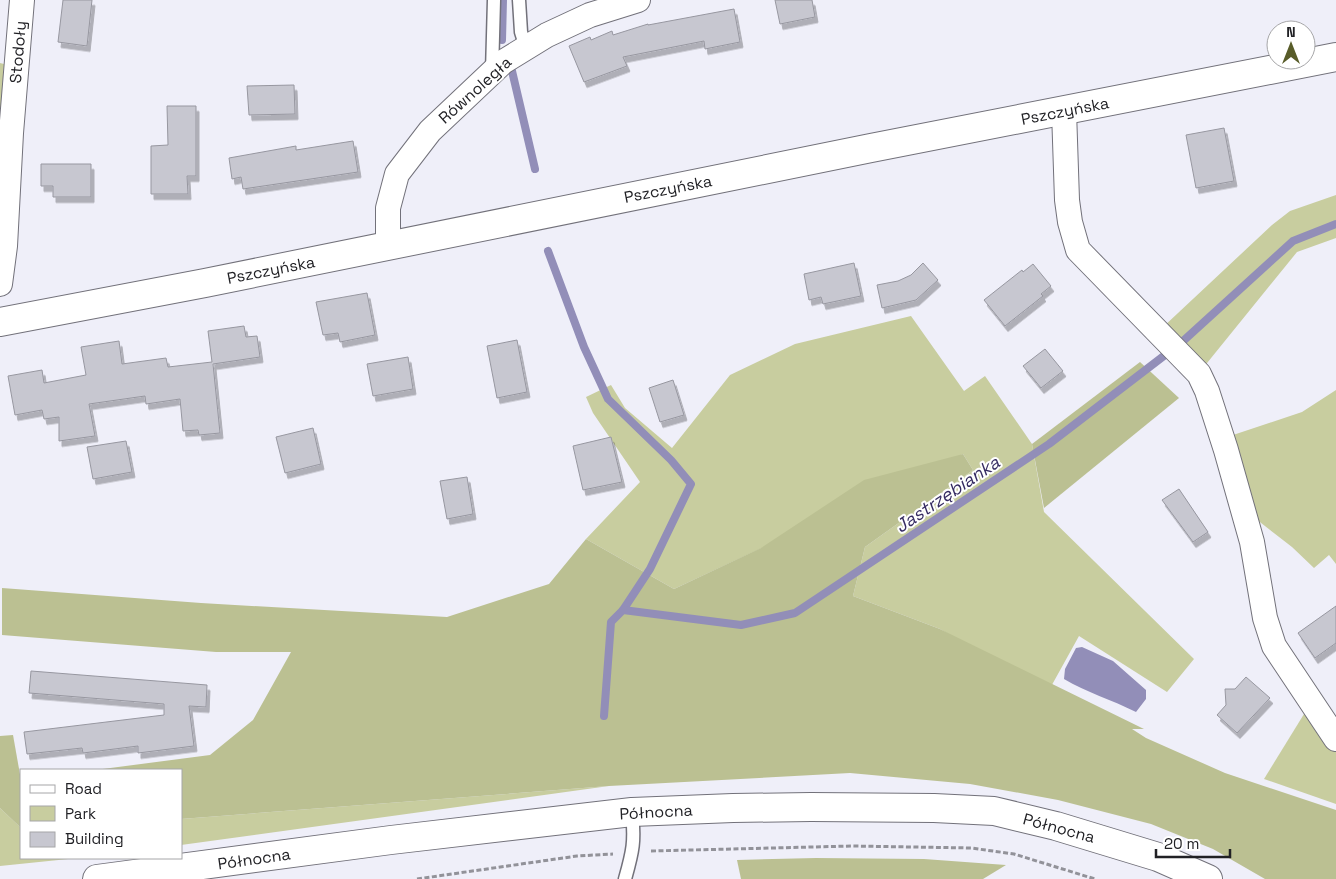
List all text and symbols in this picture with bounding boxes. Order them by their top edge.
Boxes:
street label: Stodoły [5,20,31,84]
north arrow [1266,20,1316,70]
text: N [1286,23,1296,41]
street label: Równoległa [434,52,516,128]
street label: Pszczyńska [1019,92,1111,130]
street label: Pszczyńska [622,170,714,208]
street label: Pszczyńska [225,251,317,289]
water label: Jastrzębianka [890,450,1004,538]
legend [20,769,182,859]
text: Road [65,779,102,798]
street label: Północna [619,800,693,824]
text: Park [65,804,96,823]
street label: Północna [1021,808,1097,848]
scale bar [1156,826,1230,858]
text: Building [65,829,124,848]
text: 20 m [1164,834,1199,853]
street label: Północna [216,843,292,875]

